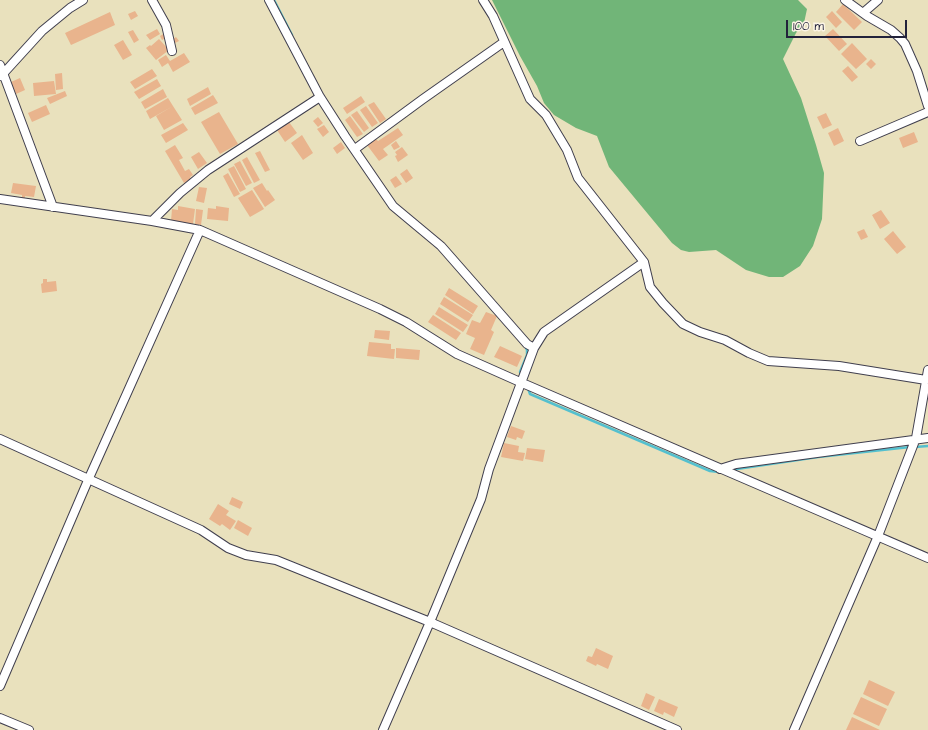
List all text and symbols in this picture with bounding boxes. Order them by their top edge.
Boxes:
scale bar [788,12,909,38]
text: 100 m [793,18,824,35]

